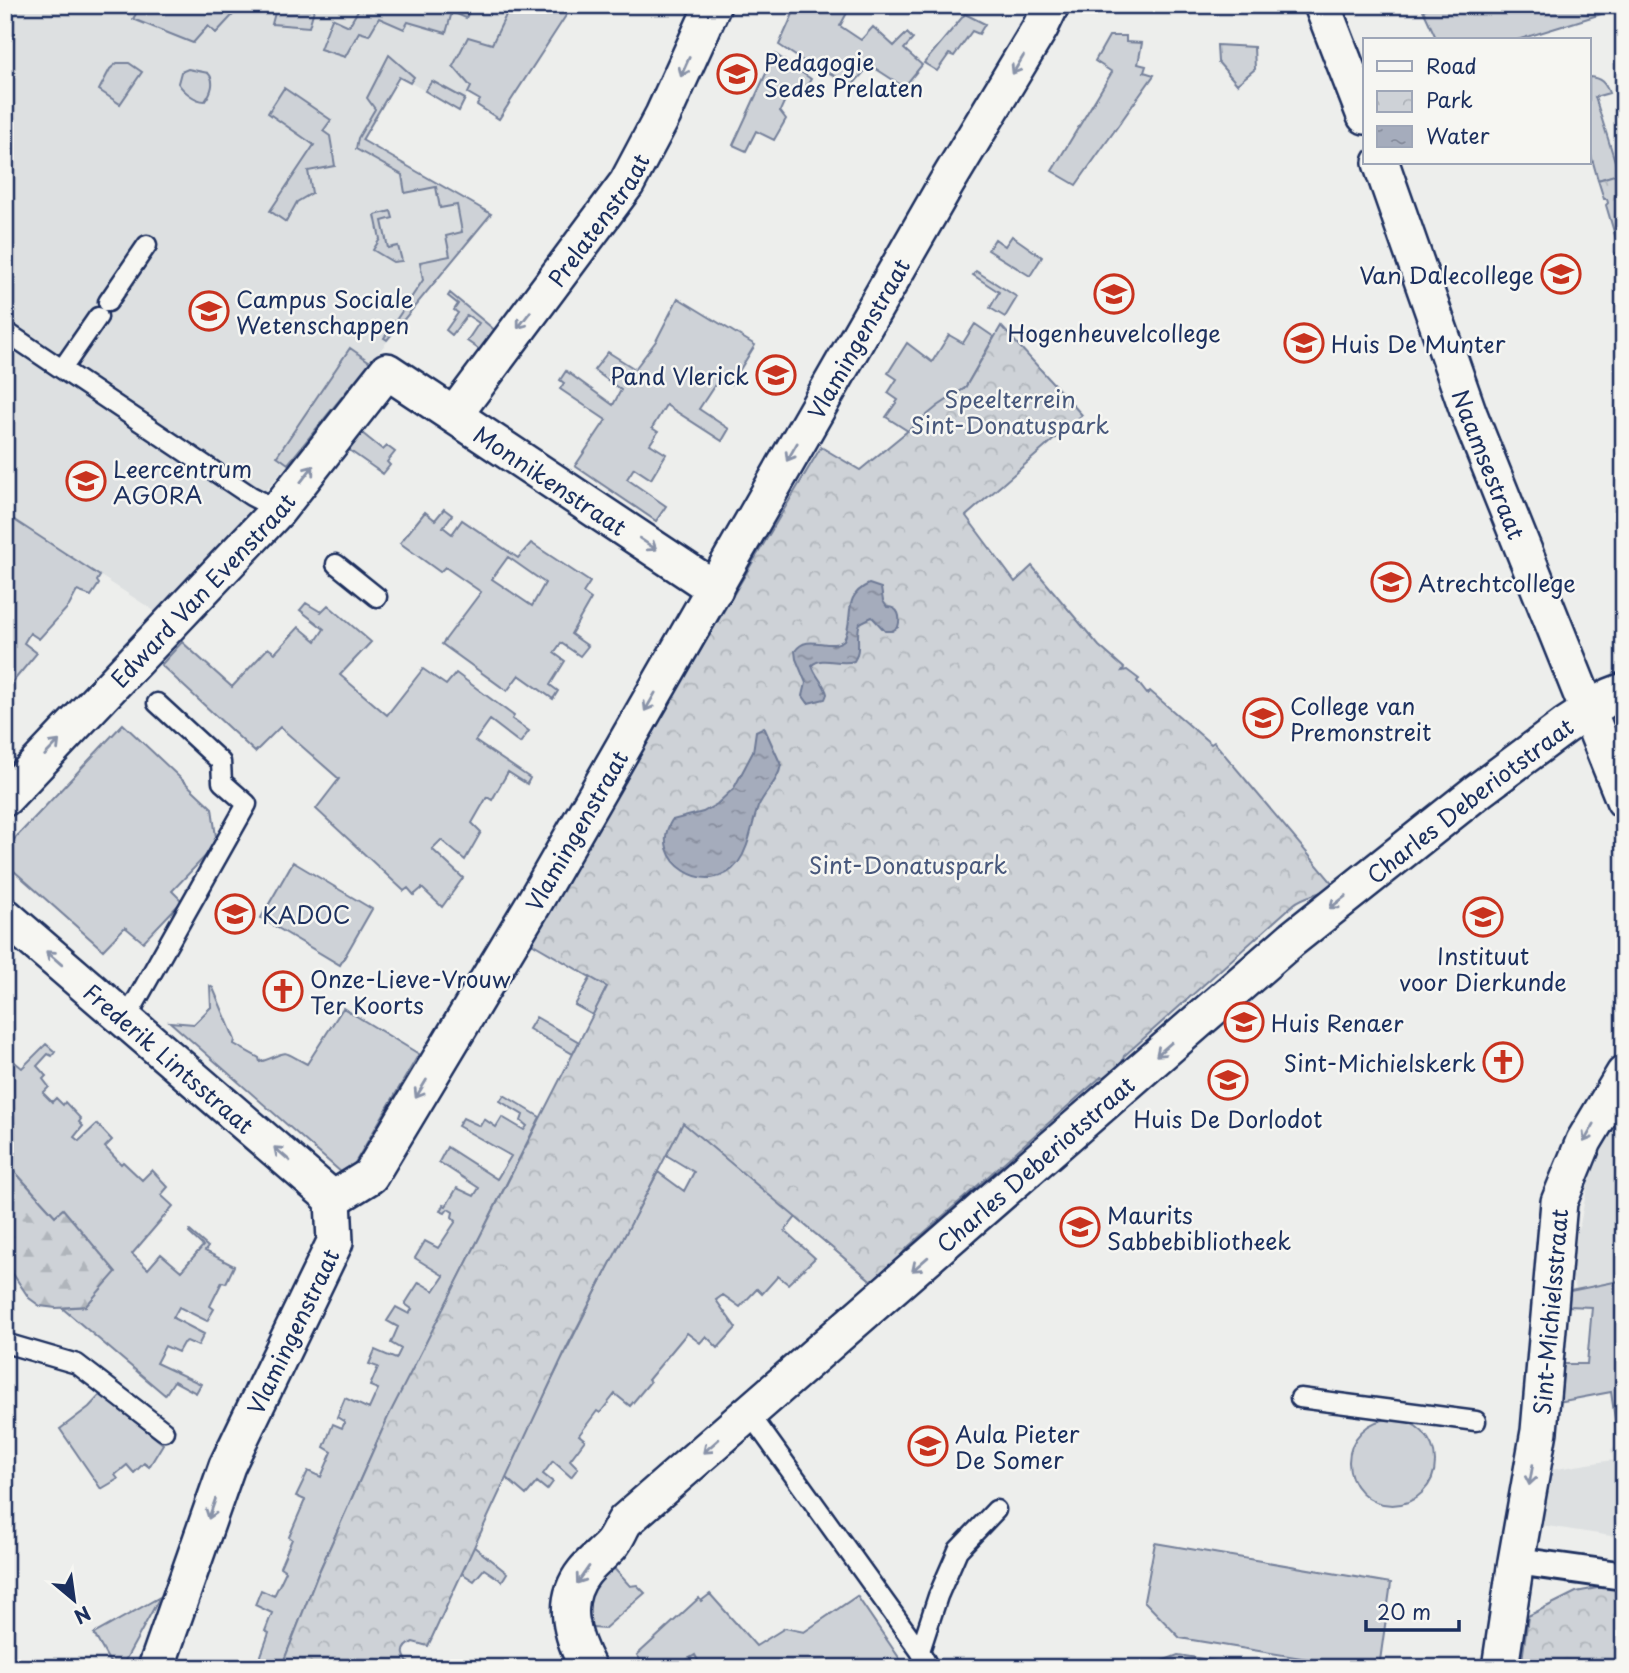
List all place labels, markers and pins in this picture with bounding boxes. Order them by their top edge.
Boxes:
place label: Pedagogie Sedes Prelaten [764,44,923,105]
school or university icon: Pedagogie Sedes Prelaten [716,53,758,95]
school or university icon: Van Dalecollege [1540,253,1582,295]
place label: Van Dalecollege [1359,257,1534,292]
school or university icon: Hogenheuvelcollege [1093,273,1135,315]
place label: Campus Sociale Wetenschappen [236,281,414,342]
school or university icon: Campus Sociale Wetenschappen [188,290,230,332]
place label: Hogenheuvelcollege [1007,315,1221,350]
school or university icon: Huis De Munter [1283,322,1325,364]
place label: Huis De Munter [1331,326,1506,361]
school or university icon: Pand Vlerick [755,354,797,396]
place label: Pand Vlerick [610,358,749,393]
place label: Leercentrum AGORA [113,451,252,512]
school or university icon: Leercentrum AGORA [65,460,107,502]
school or university icon: Atrechtcollege [1370,561,1412,603]
place label: Atrechtcollege [1418,565,1576,600]
place label: College van Premonstreit [1290,688,1431,749]
school or university icon: College van Premonstreit [1242,697,1284,739]
school or university icon: KADOC [214,893,256,935]
school or university icon: Instituut voor Dierkunde [1462,896,1504,938]
place label: KADOC [262,897,351,932]
place label: Instituut voor Dierkunde [1399,938,1567,999]
place label: Onze-Lieve-Vrouw Ter Koorts [310,961,511,1022]
church icon: Onze-Lieve-Vrouw Ter Koorts [262,970,304,1012]
school or university icon: Huis Renaer [1223,1001,1265,1043]
place label: Huis Renaer [1271,1005,1404,1040]
church icon: Sint-Michielskerk [1482,1041,1524,1083]
place label: Sint-Michielskerk [1283,1045,1476,1080]
school or university icon: Huis De Dorlodot [1207,1059,1249,1101]
place label: Huis De Dorlodot [1134,1101,1322,1136]
place label: Maurits Sabbebibliotheek [1107,1197,1291,1258]
school or university icon: Maurits Sabbebibliotheek [1059,1206,1101,1248]
place label: Aula Pieter De Somer [955,1416,1080,1477]
school or university icon: Aula Pieter De Somer [907,1425,949,1467]

